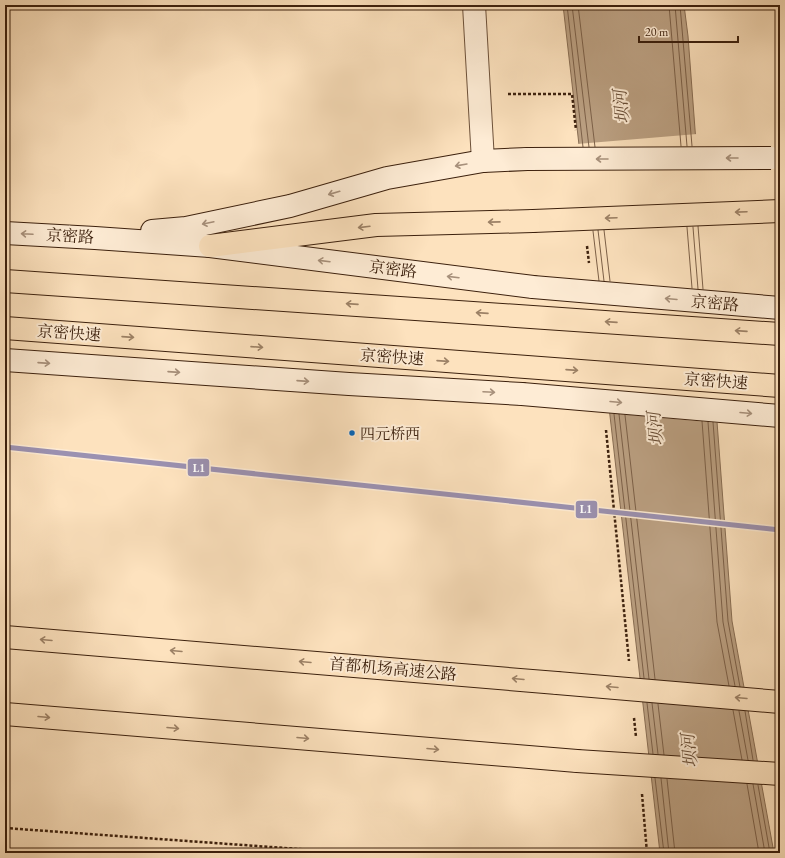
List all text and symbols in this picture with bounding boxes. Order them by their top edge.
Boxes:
scale bar [639,18,738,44]
text: 20 m [645,24,669,40]
water label: 坝河 [608,86,634,125]
one-way arrow [726,154,739,162]
one-way arrow [596,155,609,163]
one-way arrow [455,161,468,169]
one-way arrow [328,190,341,197]
one-way arrow [735,209,748,216]
one-way arrow [605,214,618,222]
one-way arrow [488,218,501,226]
one-way arrow [201,220,214,228]
one-way arrow [358,223,371,231]
street label: 京密路 [45,224,95,248]
one-way arrow [21,230,34,238]
street label: 京密路 [368,256,418,282]
one-way arrow [318,257,331,264]
one-way arrow [447,273,460,281]
street label: 京密路 [690,290,740,316]
one-way arrow [665,295,678,302]
one-way arrow [346,301,359,308]
one-way arrow [476,310,489,317]
one-way arrow [605,319,618,326]
street label: 京密快速 [36,320,102,346]
one-way arrow [735,327,748,334]
one-way arrow [121,334,134,341]
one-way arrow [250,343,263,350]
street label: 京密快速 [359,344,425,370]
one-way arrow [436,357,449,364]
one-way arrow [37,359,50,366]
one-way arrow [565,367,578,374]
one-way arrow [167,368,180,375]
street label: 京密快速 [683,368,749,394]
one-way arrow [296,377,309,384]
one-way arrow [482,388,495,396]
one-way arrow [609,398,622,405]
water label: 坝河 [642,408,668,447]
one-way arrow [739,409,752,416]
place label: 四元桥西 [360,424,420,443]
marker: 四元桥西 [347,428,357,438]
line badge: L1 [187,458,210,477]
text: L1 [193,461,205,475]
line badge: L1 [575,500,598,519]
text: L1 [580,502,592,516]
one-way arrow [40,637,53,644]
one-way arrow [170,647,183,654]
street label: 首都机场高速公路 [328,653,458,685]
one-way arrow [299,658,312,665]
one-way arrow [512,676,525,683]
one-way arrow [606,684,619,691]
one-way arrow [735,695,748,702]
one-way arrow [37,713,50,720]
one-way arrow [166,724,179,731]
water label: 坝河 [676,730,702,769]
one-way arrow [296,735,309,742]
one-way arrow [426,745,439,753]

